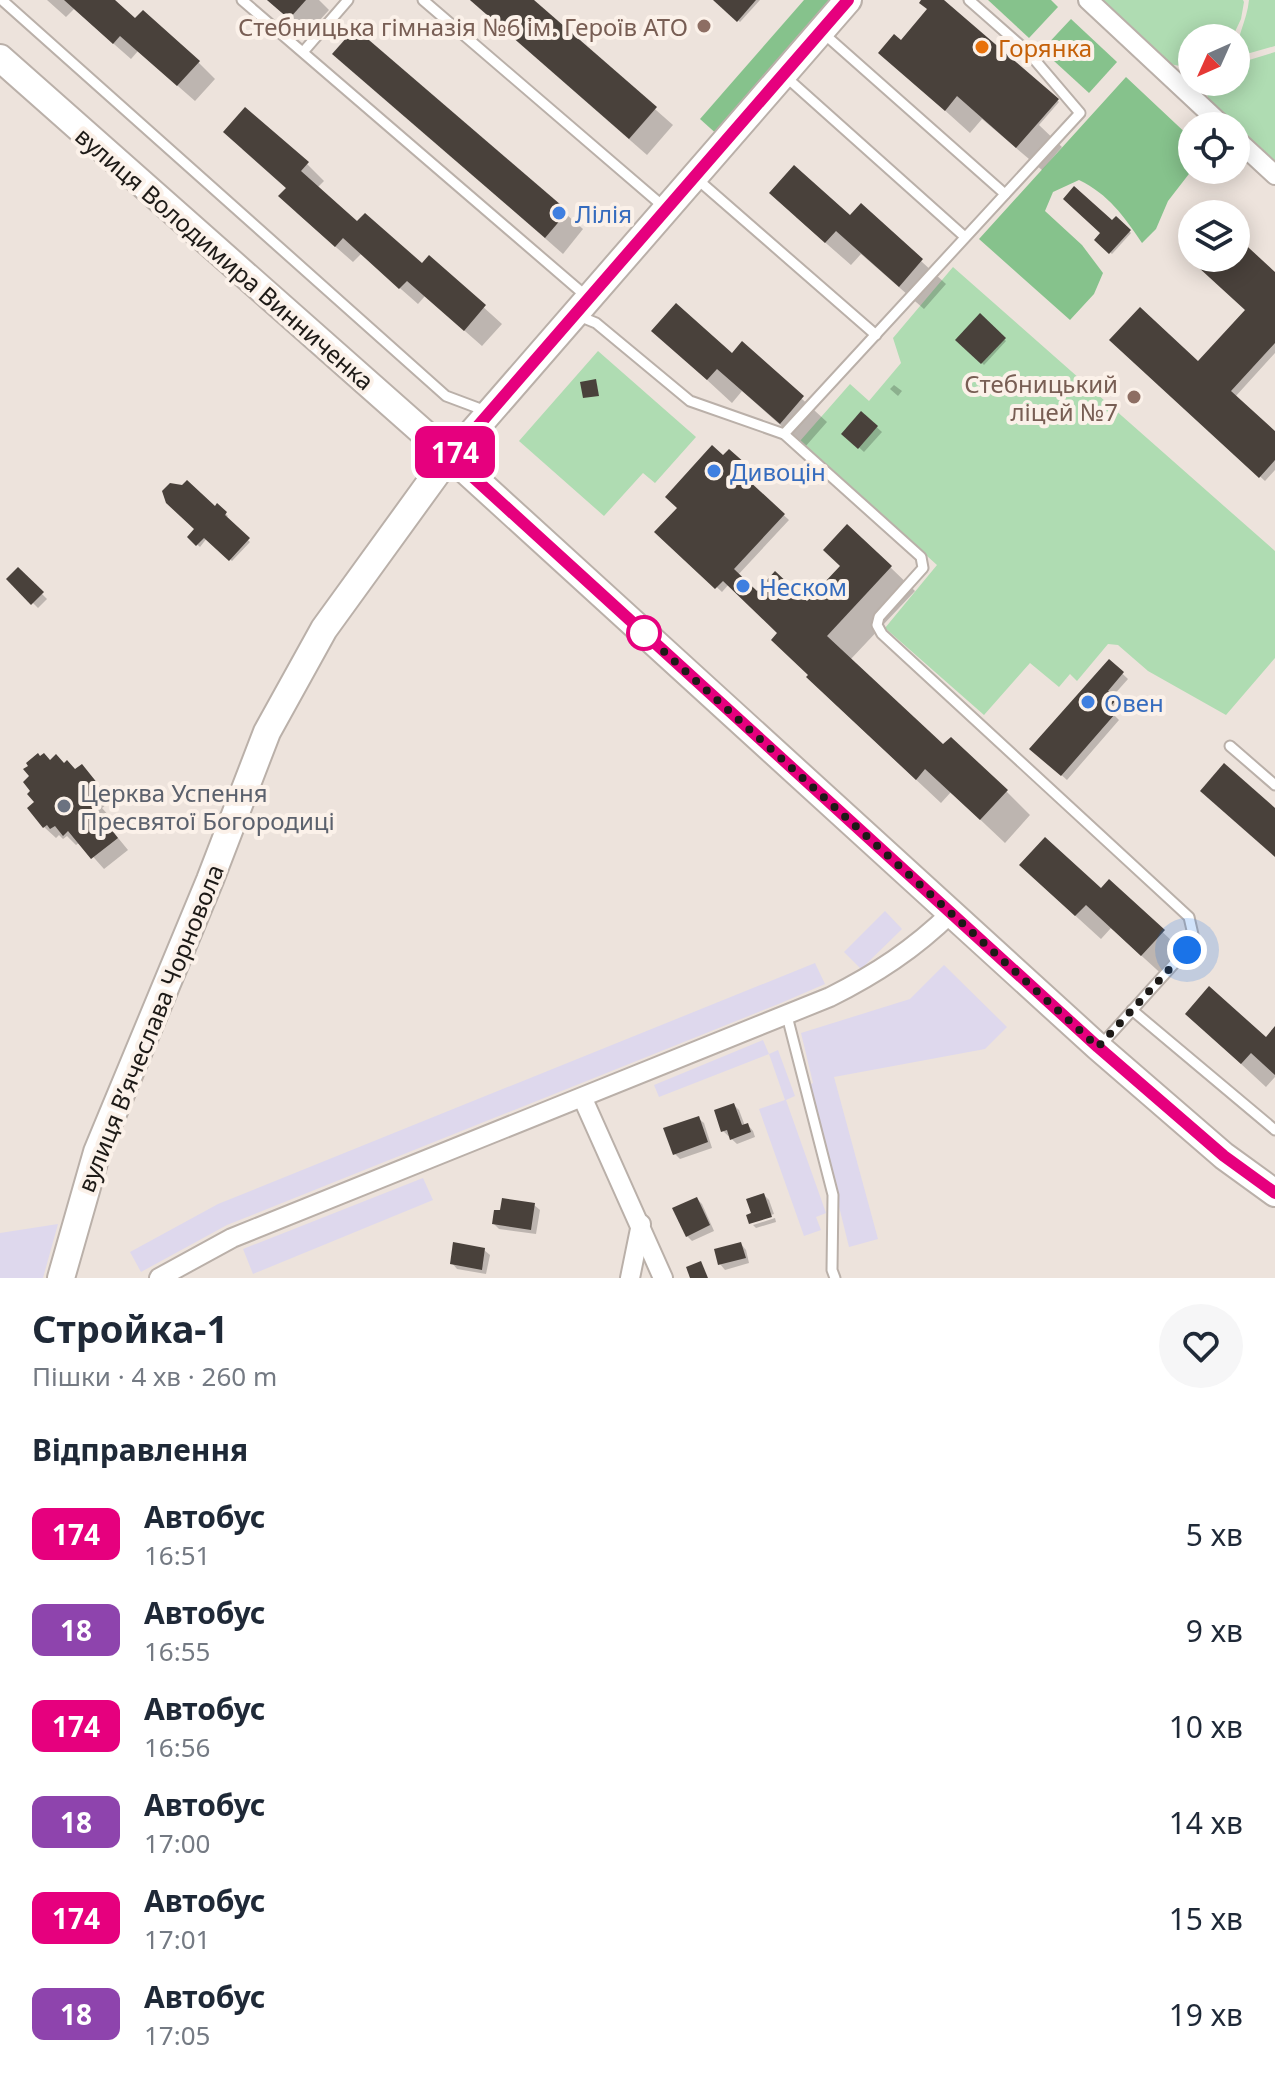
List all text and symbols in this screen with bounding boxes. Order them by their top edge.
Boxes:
place label: Стебницька гімназія №6 ім. Героїв АТО [238,10,688,43]
marker: Стебницька гімназія №6 ім. Героїв АТО [695,17,713,35]
north arrow [1178,24,1250,96]
map controls [1178,24,1250,272]
place label: Горянка [998,31,1092,64]
marker: Горянка [973,38,991,56]
button: locate [1178,112,1250,184]
street label: вулиця Володимира Винниченка [69,119,381,397]
place label: Лілія [575,197,632,230]
button: layers [1178,200,1250,272]
marker: Лілія [550,204,568,222]
place label: Стебницький ліцей №7 [964,367,1118,428]
marker: Стебницький ліцей №7 [1125,388,1143,406]
line badge: 174 [409,426,501,478]
text: 174 [431,433,479,471]
place label: Дивоцін [730,455,826,488]
marker: Дивоцін [705,462,723,480]
place label: Неском [759,570,847,603]
marker: Неском [734,577,752,595]
unlabelled marker [627,616,661,650]
place label: Овен [1104,686,1164,719]
marker: Овен [1079,693,1097,711]
place label: Церква Успення Пресвятої Богородиці [80,776,335,837]
marker: Церква Успення Пресвятої Богородиці [55,797,73,815]
street label: вулиця Вʼячеслава Чорновола [69,859,231,1197]
your location [1167,930,1207,970]
text: Стройка-1 [32,1302,228,1354]
button: heart [1159,1304,1243,1388]
text: Пішки · 4 хв · 260 m [32,1358,277,1394]
text: Відправлення [32,1429,248,1470]
text: Автобус [144,1496,266,1537]
text: 5 хв [1186,1514,1243,1555]
text: 174 [52,1515,100,1553]
text: 16:51 [144,1537,210,1573]
text: Автобус [144,1592,266,1633]
text: 9 хв [1186,1610,1243,1651]
text: 18 [60,1611,92,1649]
text: 16:55 [144,1633,210,1669]
text: Автобус [144,1688,266,1729]
text: 10 хв [1169,1706,1243,1747]
text: 174 [52,1707,100,1745]
text: 16:56 [144,1729,210,1765]
text: Автобус [144,1784,266,1825]
text: 14 хв [1169,1802,1243,1843]
text: 18 [60,1803,92,1841]
text: 17:00 [144,1825,210,1861]
text: Автобус [144,1880,266,1921]
text: 15 хв [1169,1898,1243,1939]
text: 174 [52,1899,100,1937]
text: 17:01 [144,1921,210,1957]
text: Автобус [144,1976,266,2017]
text: 19 хв [1169,1994,1243,2035]
text: 18 [60,1995,92,2033]
text: 17:05 [144,2017,210,2053]

